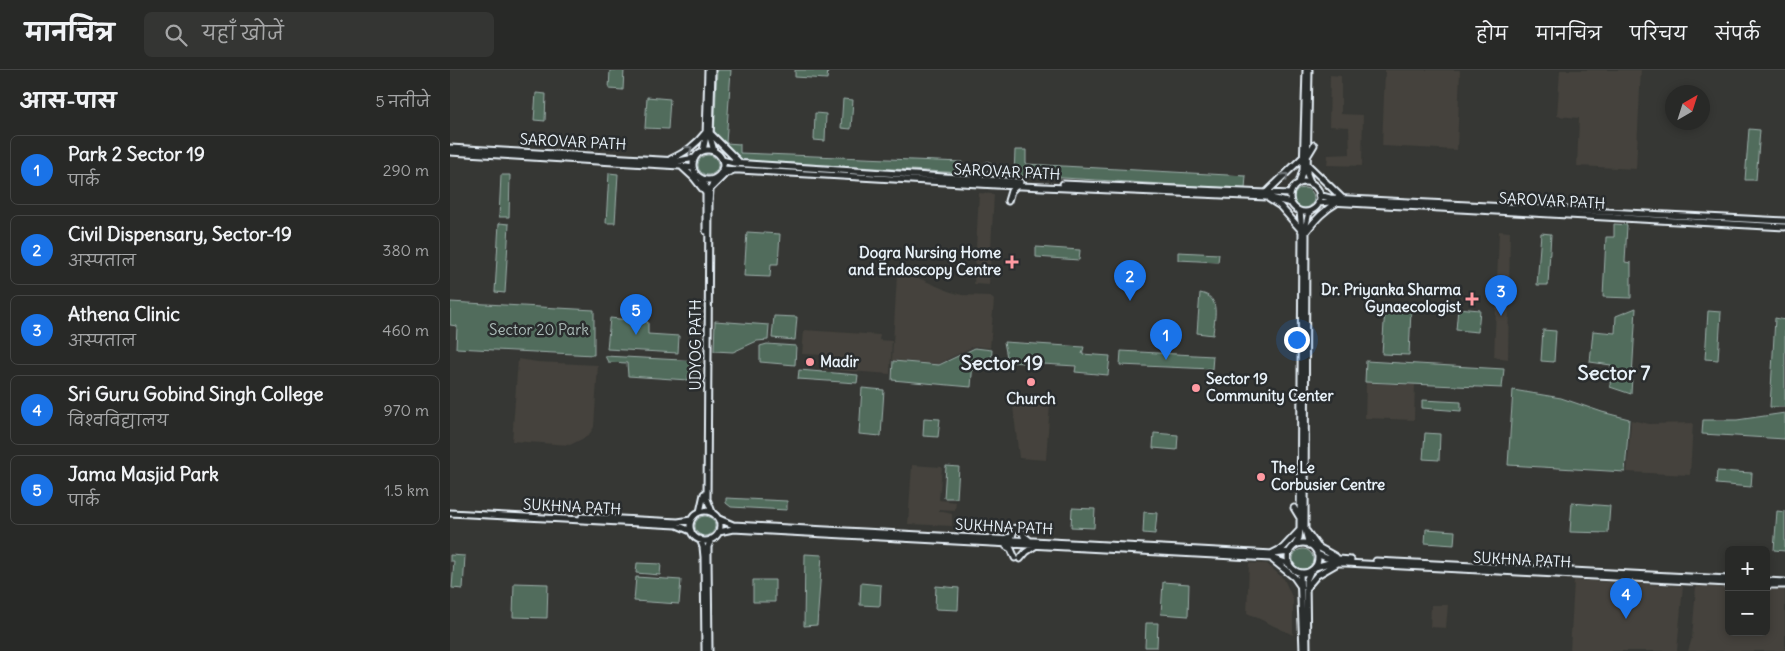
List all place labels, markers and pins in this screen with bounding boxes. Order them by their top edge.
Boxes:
place label: Dogra Nursing Home and Endoscopy Centre [848,243,1001,280]
marker: Dogra Nursing Home and Endoscopy Centre [1005,255,1019,269]
pin: 2 [1114,260,1146,301]
pin: 3 [1485,275,1517,316]
place label: Dr. Priyanka Sharma Gynaecologist [1321,280,1462,317]
marker: Dr. Priyanka Sharma Gynaecologist [1465,292,1479,306]
pin: 5 [620,294,652,335]
pin: 1 [1150,319,1182,360]
place label: Madir [820,352,860,371]
marker: Madir [804,356,816,368]
place label: Sector 19 Community Center [1206,369,1334,406]
marker: Church [1025,376,1037,388]
marker: Sector 19 Community Center [1190,382,1202,394]
place label: Church [1006,389,1056,408]
place label: The Le Corbusier Centre [1271,458,1385,494]
marker: The Le Corbusier Centre [1255,471,1267,483]
pin: 4 [1610,578,1642,619]

